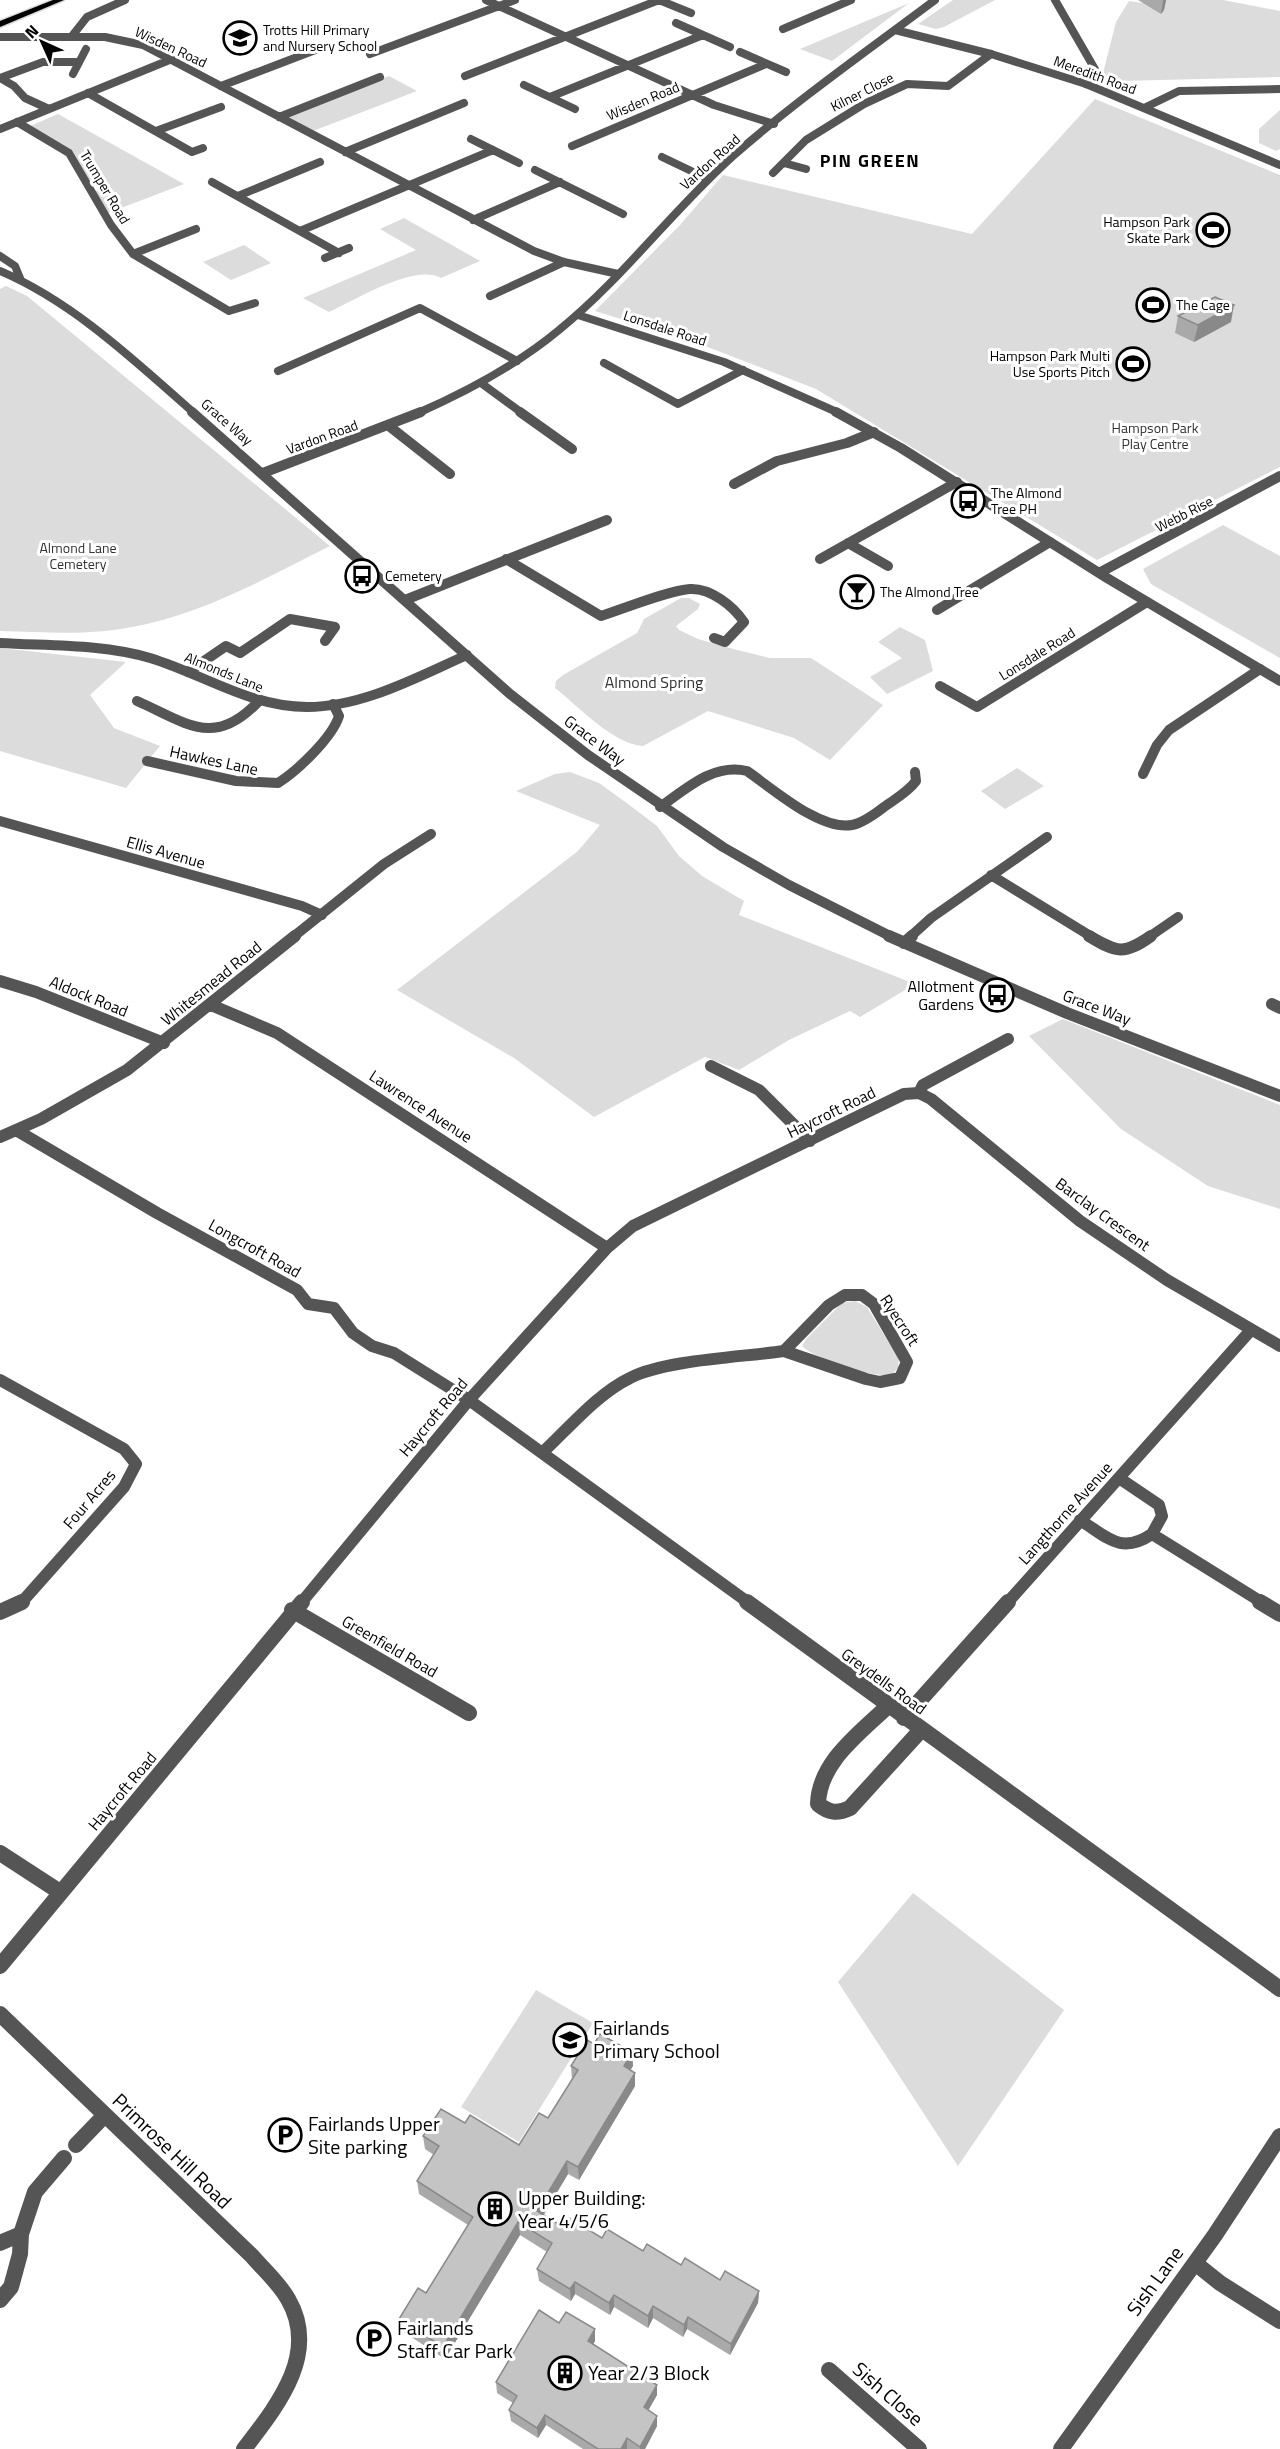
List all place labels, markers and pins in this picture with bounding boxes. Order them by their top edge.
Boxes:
place label: Trotts Hill Primary and Nursery School [263,19,377,56]
school or university icon: Trotts Hill Primary and Nursery School [222,20,258,56]
place label: Hampson Park Skate Park [1103,211,1190,248]
sports icon: Hampson Park Skate Park [1195,212,1231,248]
sports icon: The Cage [1135,287,1171,323]
place label: The Cage [1176,294,1230,315]
place label: Hampson Park Multi Use Sports Pitch [990,345,1110,382]
sports icon: Hampson Park Multi Use Sports Pitch [1115,346,1151,382]
place label: The Almond Tree PH [991,482,1062,519]
bus stop icon: The Almond Tree PH [950,483,986,519]
bus stop icon: Cemetery [344,558,380,594]
place label: Cemetery [385,565,442,586]
bar icon: The Almond Tree [839,574,875,610]
place label: The Almond Tree [880,581,979,602]
place label: Allotment Gardens [907,974,974,1016]
bus stop icon: Allotment Gardens [979,977,1015,1013]
place label: Fairlands Primary School [593,2012,720,2066]
school or university icon: Fairlands Primary School [552,2022,588,2058]
place label: Fairlands Upper Site parking [308,2108,440,2162]
parking icon: Fairlands Upper Site parking [267,2117,303,2153]
place label: Upper Building: Year 4/5/6 [518,2182,646,2236]
building icon: Upper Building: Year 4/5/6 [477,2191,513,2227]
place label: Fairlands Staff Car Park [397,2312,513,2366]
parking icon: Fairlands Staff Car Park [356,2321,392,2357]
building icon: Year 2/3 Block [547,2355,583,2391]
place label: Year 2/3 Block [588,2357,710,2388]

